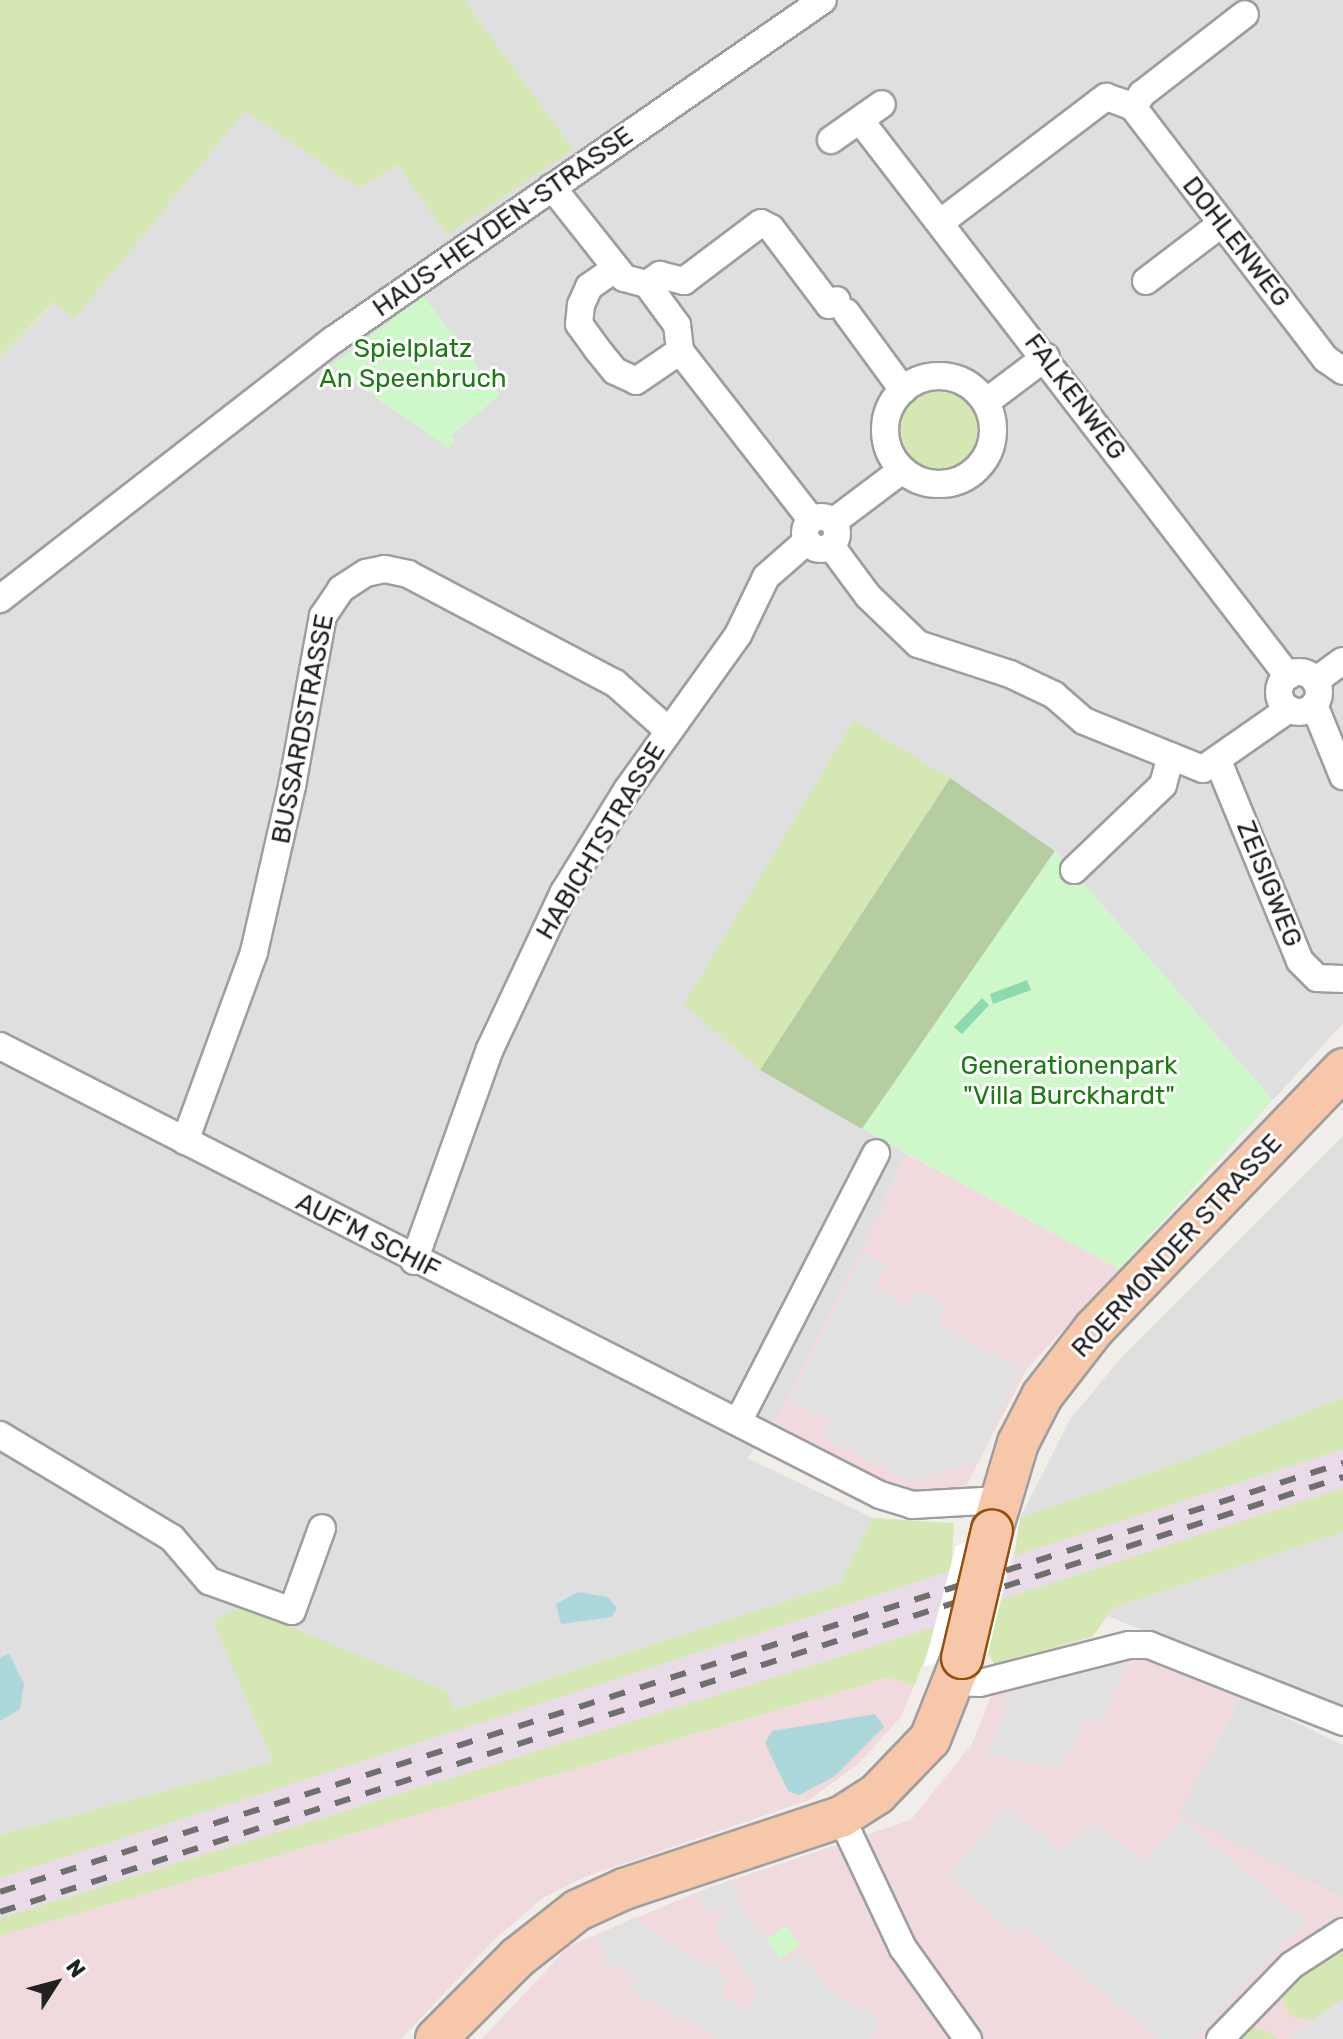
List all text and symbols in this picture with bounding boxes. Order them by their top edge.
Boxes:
street label: HAUS-HEYDEN-STRASSE [367,120,639,324]
street label: DOHLENWEG [1175,171,1297,313]
street label: FALKENWEG [1018,328,1132,466]
park label: Spielplatz An Speenbruch [319,333,507,394]
street label: BUSSARDSTRASSE [265,611,341,847]
street label: HABICHTSTRASSE [530,737,672,945]
street label: ZEISIGWEG [1230,816,1308,952]
park label: Generationenpark "Villa Burckhardt" [960,1050,1178,1112]
street label: ROERMONDER STRASSE [1065,1128,1289,1364]
street label: AUF'M SCHIF [291,1186,445,1286]
north arrow [16,1943,96,2023]
text: N [60,1954,91,1983]

